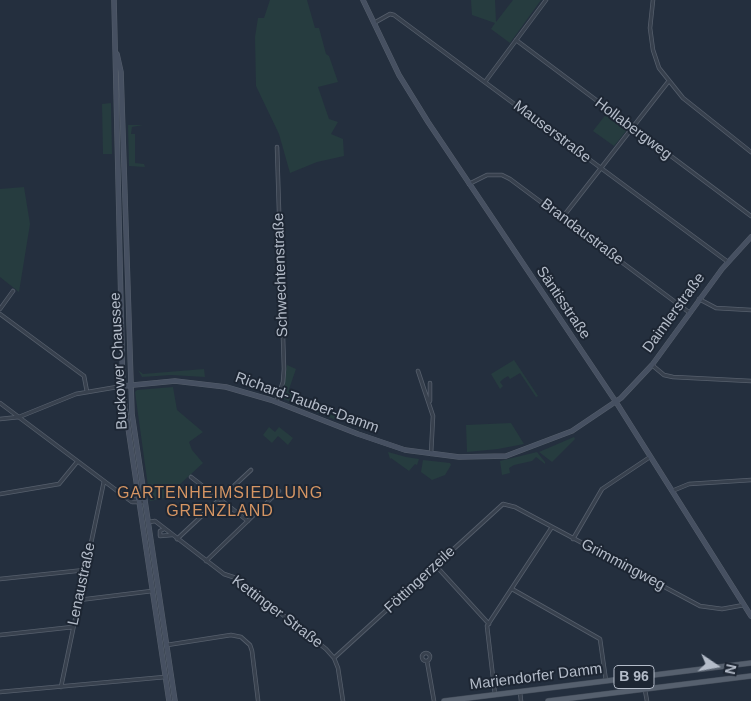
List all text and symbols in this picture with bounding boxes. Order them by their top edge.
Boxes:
street label: Hollabergweg [591,94,675,164]
street label: Mauserstraße [510,97,594,167]
street label: Brandaustraße [537,195,627,269]
street label: Schwechtenstraße [270,213,292,337]
street label: Säntisstraße [532,263,594,343]
street label: Daimlerstraße [639,270,709,356]
street label: Buckower Chaussee [106,292,132,430]
street label: Richard-Tauber-Damm [233,369,381,437]
district label: GARTENHEIMSIEDLUNG GRENZLAND [115,484,325,522]
street label: Grimmingweg [578,535,668,595]
street label: Lenaustraße [64,541,100,627]
street label: Föttingerzeile [381,543,459,617]
street label: Kettinger Straße [228,572,326,652]
north arrow [691,641,741,691]
street label: Mariendorfer Damm [469,660,603,694]
text: N [722,663,740,676]
road number: B 96 [614,666,654,689]

